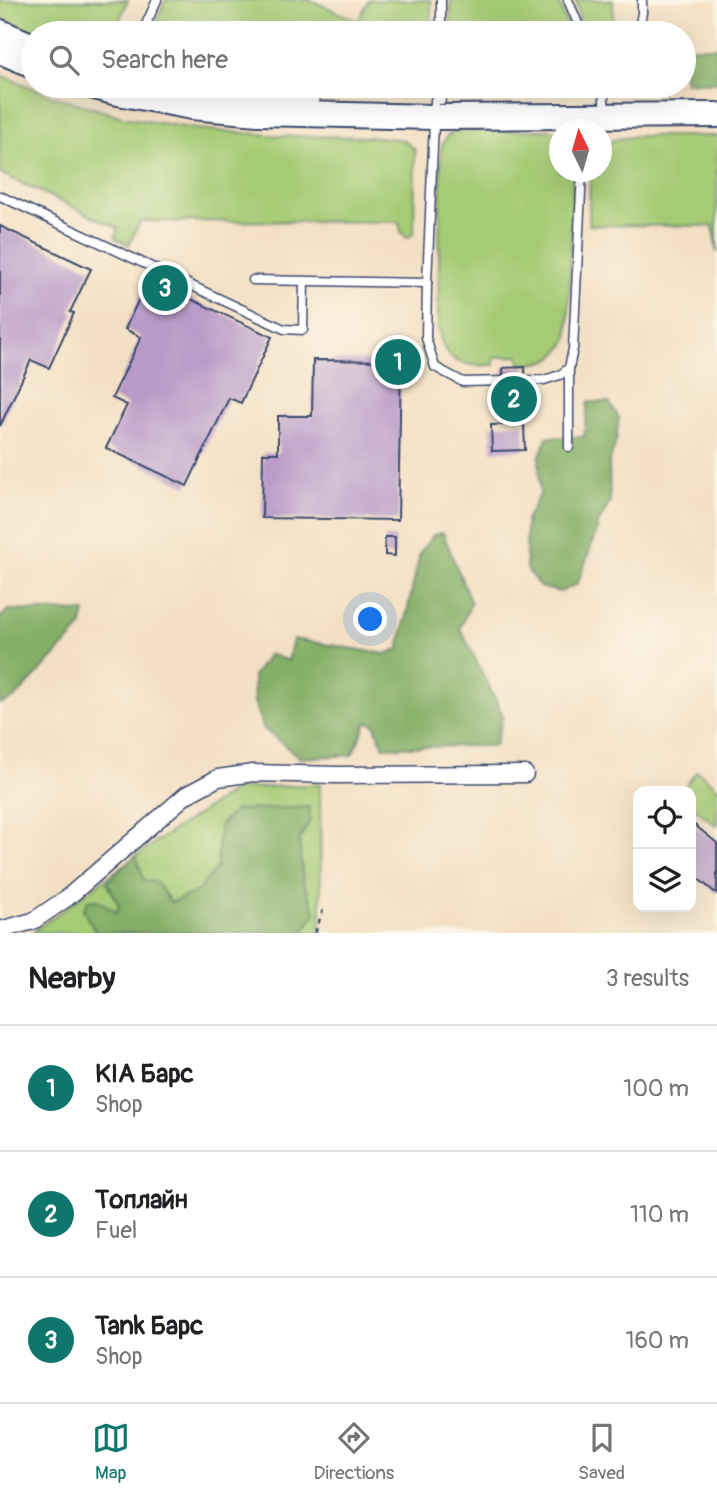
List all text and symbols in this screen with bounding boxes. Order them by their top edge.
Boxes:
search box [21,21,696,98]
icon: search [45,41,83,79]
text: Search here [101,44,228,76]
north arrow [549,119,612,182]
pin: 3 [142,262,188,314]
pin: 1 [375,336,421,388]
pin: 2 [491,373,537,425]
your location [353,602,387,636]
map controls [633,786,696,912]
button: locate [633,786,696,849]
button: layers [633,849,696,912]
text: Nearby [28,960,115,997]
text: 3 results [606,964,689,993]
text: KIA Барс [95,1058,194,1090]
text: 1 [47,1074,56,1103]
text: 100 m [623,1074,689,1103]
text: Shop [95,1090,143,1119]
text: Топлайн [95,1184,188,1216]
text: 2 [45,1200,57,1229]
text: 110 m [630,1200,689,1229]
text: Fuel [95,1216,137,1245]
text: Tank Барс [95,1310,204,1342]
text: 3 [45,1326,57,1355]
text: 160 m [625,1326,689,1355]
text: Shop [95,1342,143,1371]
tab: Map [92,1419,130,1485]
tab: Directions [314,1419,394,1485]
tab: Saved [578,1419,625,1485]

